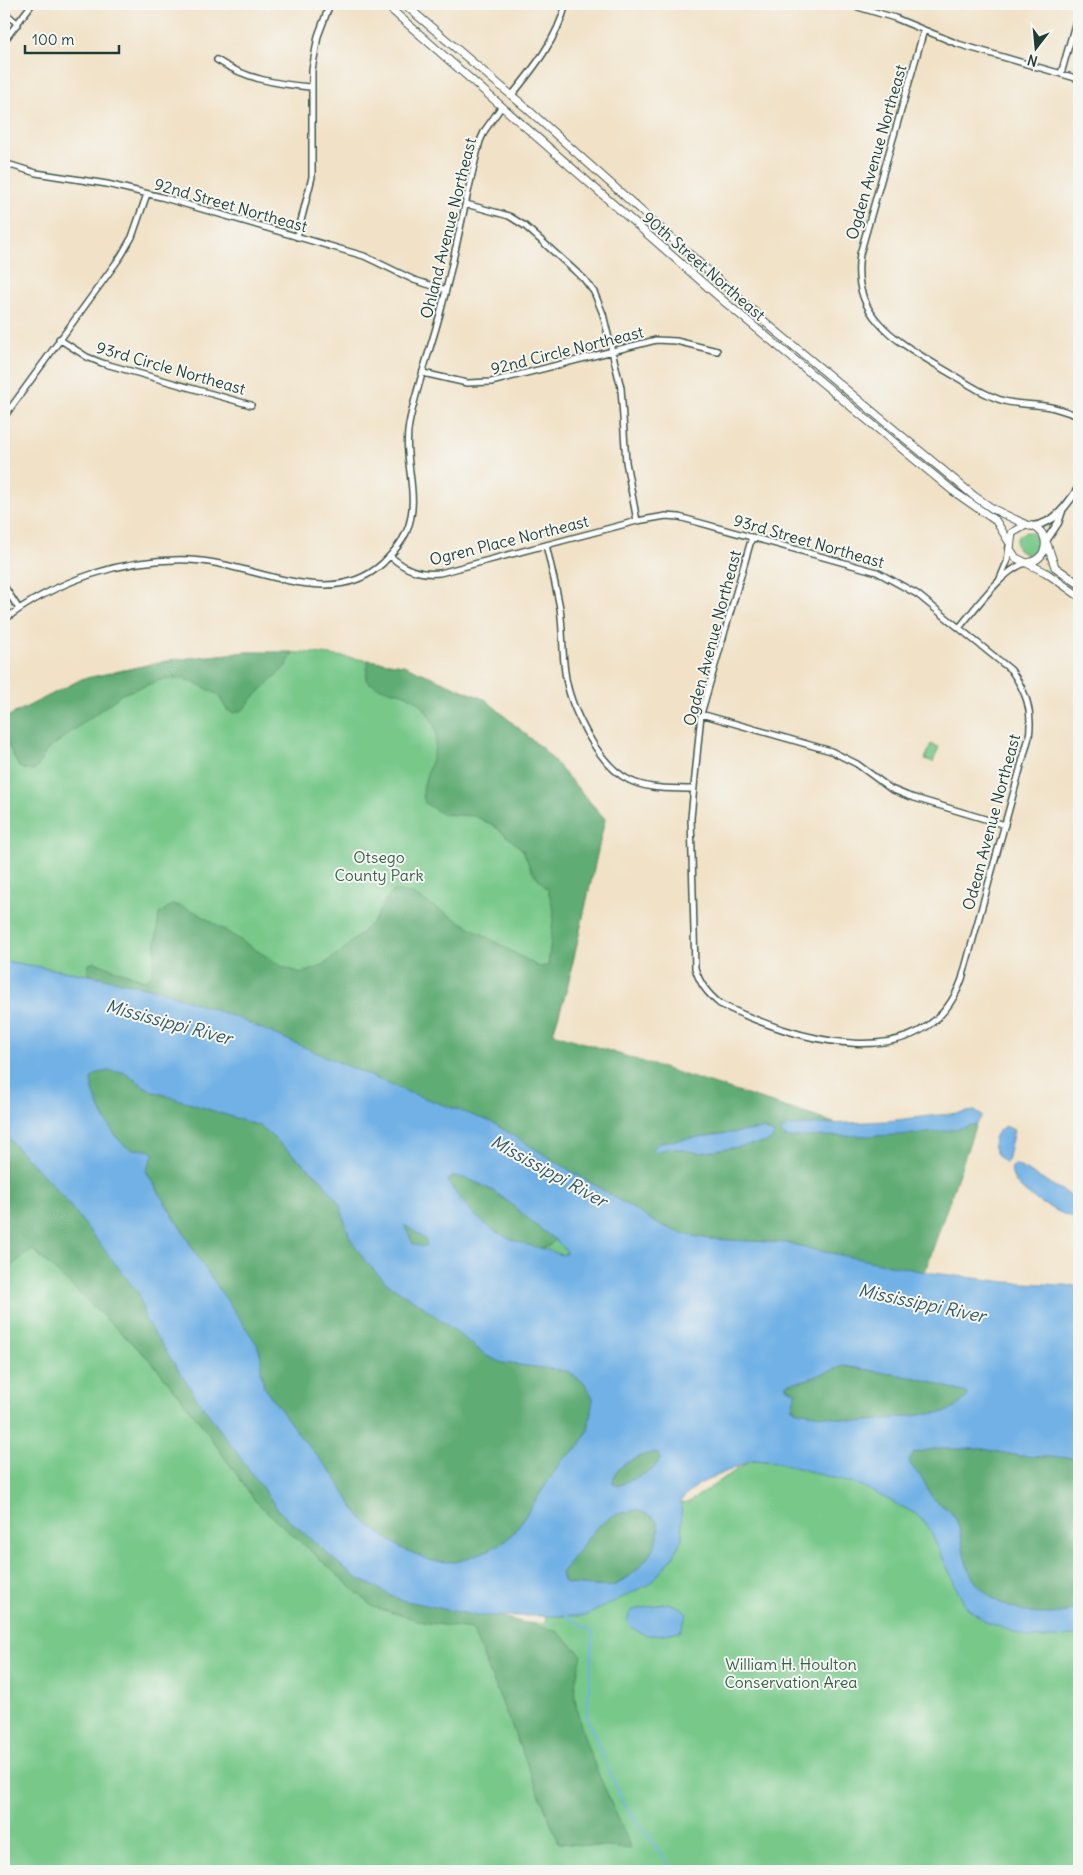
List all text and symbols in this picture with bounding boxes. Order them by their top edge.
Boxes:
scale bar [25,22,119,54]
north arrow [1010,22,1060,72]
text: 100 m [32,30,74,49]
text: N [1025,51,1040,70]
street label: Ogden Avenue Northeast [841,62,911,242]
street label: Ohland Avenue Northeast [416,135,480,321]
street label: 92nd Street Northeast [152,174,310,237]
street label: 90th Street Northeast [639,207,770,325]
street label: 92nd Circle Northeast [489,321,646,379]
street label: 93rd Circle Northeast [94,337,248,399]
street label: Ogren Place Northeast [427,510,591,569]
street label: 93rd Street Northeast [731,510,887,572]
street label: Ogden Avenue Northeast [679,547,745,728]
street label: Odean Avenue Northeast [958,731,1024,912]
park label: Otsego County Park [334,847,424,885]
water label: Mississippi River [103,994,237,1051]
water label: Mississippi River [487,1130,614,1214]
water label: Mississippi River [856,1278,990,1328]
park label: William H. Houlton Conservation Area [725,1654,858,1692]

